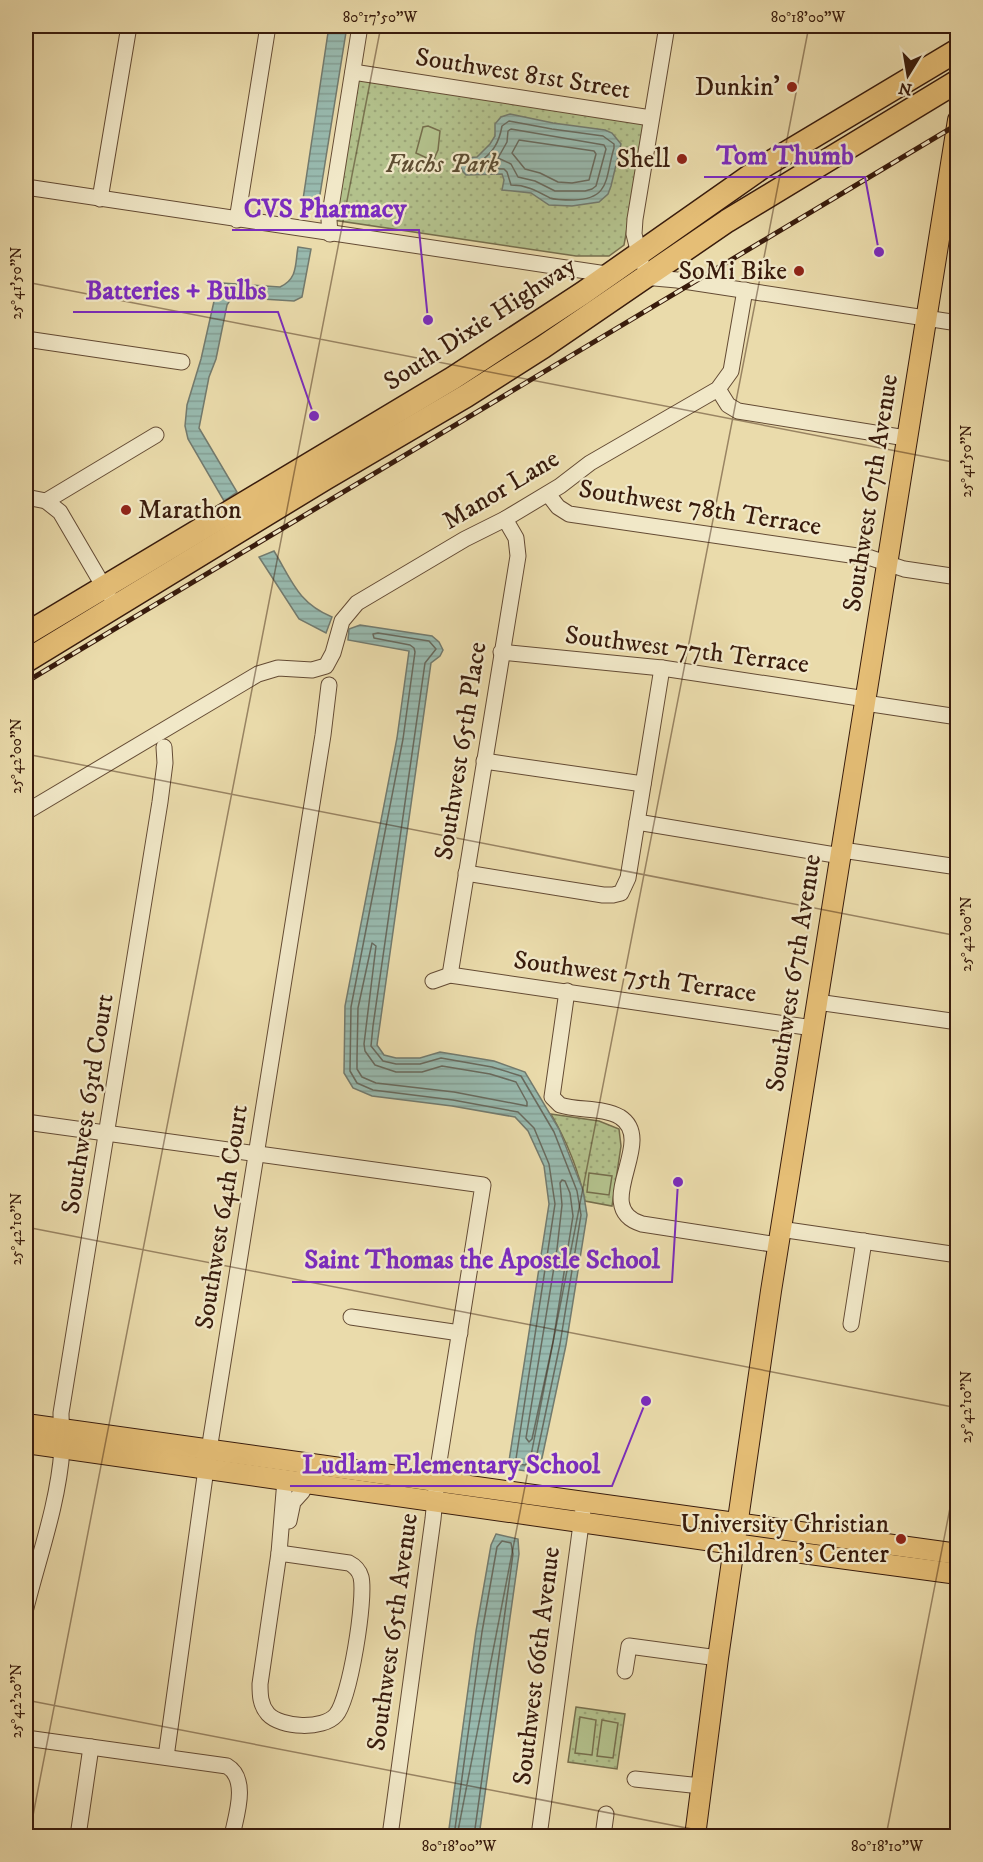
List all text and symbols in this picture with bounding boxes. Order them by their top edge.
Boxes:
text: 80°17'50"W [343,8,417,27]
text: 80°18'00"W [771,8,846,27]
street label: Southwest 81st Street [413,41,633,107]
north arrow [878,45,938,105]
place label: Dunkin' [695,71,780,104]
text: N [897,78,914,100]
marker: Dunkin' [785,80,799,94]
callout: Tom Thumb [704,132,865,177]
text: Tom Thumb [715,139,854,173]
place label: Shell [616,143,670,176]
park label: Fuchs Park [385,148,499,181]
marker: Shell [675,152,689,166]
callout: CVS Pharmacy [232,185,419,230]
text: CVS Pharmacy [244,192,407,226]
text: 25°41'50"N [7,247,26,319]
street label: South Dixie Highway [378,249,583,399]
place label: SoMi Bike [678,255,787,288]
marker: SoMi Bike [792,264,806,278]
callout: Batteries + Bulbs [73,267,278,312]
text: Batteries + Bulbs [85,274,267,308]
street label: Southwest 67th Avenue [836,372,906,614]
text: 25°41'50"N [957,425,976,497]
street label: Manor Lane [437,442,565,538]
street label: Southwest 78th Terrace [576,473,824,543]
place label: Marathon [138,494,242,527]
marker: Marathon [119,503,133,517]
street label: Southwest 77th Terrace [563,619,811,681]
street label: Southwest 65th Place [427,640,495,862]
text: 25°42'00"N [7,718,26,794]
street label: Southwest 67th Avenue [759,852,829,1094]
text: 25°42'00"N [957,896,976,972]
street label: Southwest 75th Terrace [511,944,759,1010]
street label: Southwest 63rd Court [54,992,122,1216]
street label: Southwest 64th Court [188,1102,256,1332]
text: 25°42'10"N [7,1193,26,1265]
callout: Saint Thomas the Apostle School [292,1237,672,1282]
text: Saint Thomas the Apostle School [304,1243,661,1277]
text: 25°42'10"N [957,1371,976,1443]
callout: Ludlam Elementary School [290,1441,612,1486]
text: Ludlam Elementary School [302,1448,601,1482]
place label: University Christian Children's Center [680,1508,889,1571]
street label: Southwest 65th Avenue [360,1511,426,1753]
marker: University Christian Children's Center [894,1532,908,1546]
street label: Southwest 66th Avenue [506,1545,568,1787]
text: 25°42'20"N [7,1664,26,1738]
text: 80°18'00"W [422,1837,497,1856]
text: 80°18'10"W [851,1837,923,1856]

